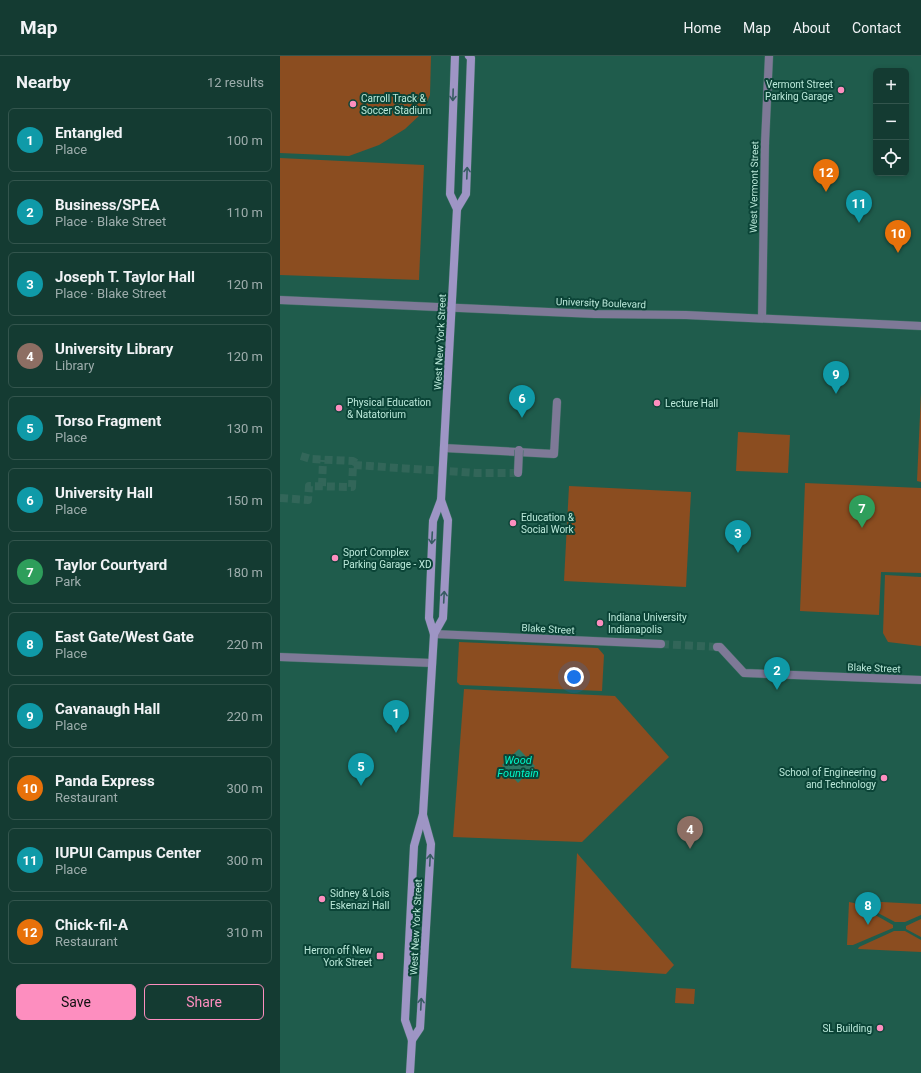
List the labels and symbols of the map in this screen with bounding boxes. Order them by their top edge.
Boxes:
place label: Vermont Street Parking Garage [765,79,833,102]
marker: Vermont Street Parking Garage [836,85,846,95]
one-way arrow [449,88,457,101]
place label: Carroll Track & Soccer Stadium [361,93,432,116]
marker: Carroll Track & Soccer Stadium [348,99,358,109]
street label: West Vermont Street [748,141,760,233]
pin: 12 [813,159,839,192]
one-way arrow [463,167,470,180]
pin: 11 [846,190,872,223]
pin: 10 [885,220,911,253]
street label: West New York Street [432,294,448,390]
street label: University Boulevard [556,296,646,310]
pin: 9 [823,361,849,394]
pin: 6 [509,385,535,418]
place label: Physical Education & Natatorium [347,397,431,420]
marker: Lecture Hall [652,398,662,408]
place label: Lecture Hall [665,398,718,409]
marker: Physical Education & Natatorium [334,403,344,413]
pin: 7 [849,495,875,528]
place label: Education & Social Work [521,512,575,535]
marker: Education & Social Work [508,518,518,528]
pin: 3 [725,520,751,553]
one-way arrow [429,531,436,544]
place label: Sport Complex Parking Garage - XD [343,547,432,570]
marker: Sport Complex Parking Garage - XD [330,553,340,563]
one-way arrow [440,591,448,604]
place label: Indiana University Indianapolis [608,612,687,635]
marker: Indiana University Indianapolis [595,618,605,628]
street label: Blake Street [521,622,575,636]
pin: 2 [764,657,790,690]
street label: Blake Street [847,662,901,674]
your location [564,667,584,687]
pin: 1 [383,700,409,733]
pin: 5 [348,753,374,786]
water label: Wood Fountain [497,754,539,780]
place label: School of Engineering and Technology [779,767,876,790]
marker: School of Engineering and Technology [879,773,889,783]
pin: 4 [677,816,703,849]
one-way arrow [426,854,433,867]
street label: West New York Street [408,879,424,975]
place label: Sidney & Lois Eskenazi Hall [330,888,389,911]
pin: 8 [855,892,881,925]
marker: Sidney & Lois Eskenazi Hall [317,894,327,904]
place label: Herron off New York Street [304,945,372,968]
marker: Herron off New York Street [375,951,385,961]
one-way arrow [418,997,425,1010]
place label: SL Building [822,1023,872,1034]
marker: SL Building [875,1023,885,1033]

